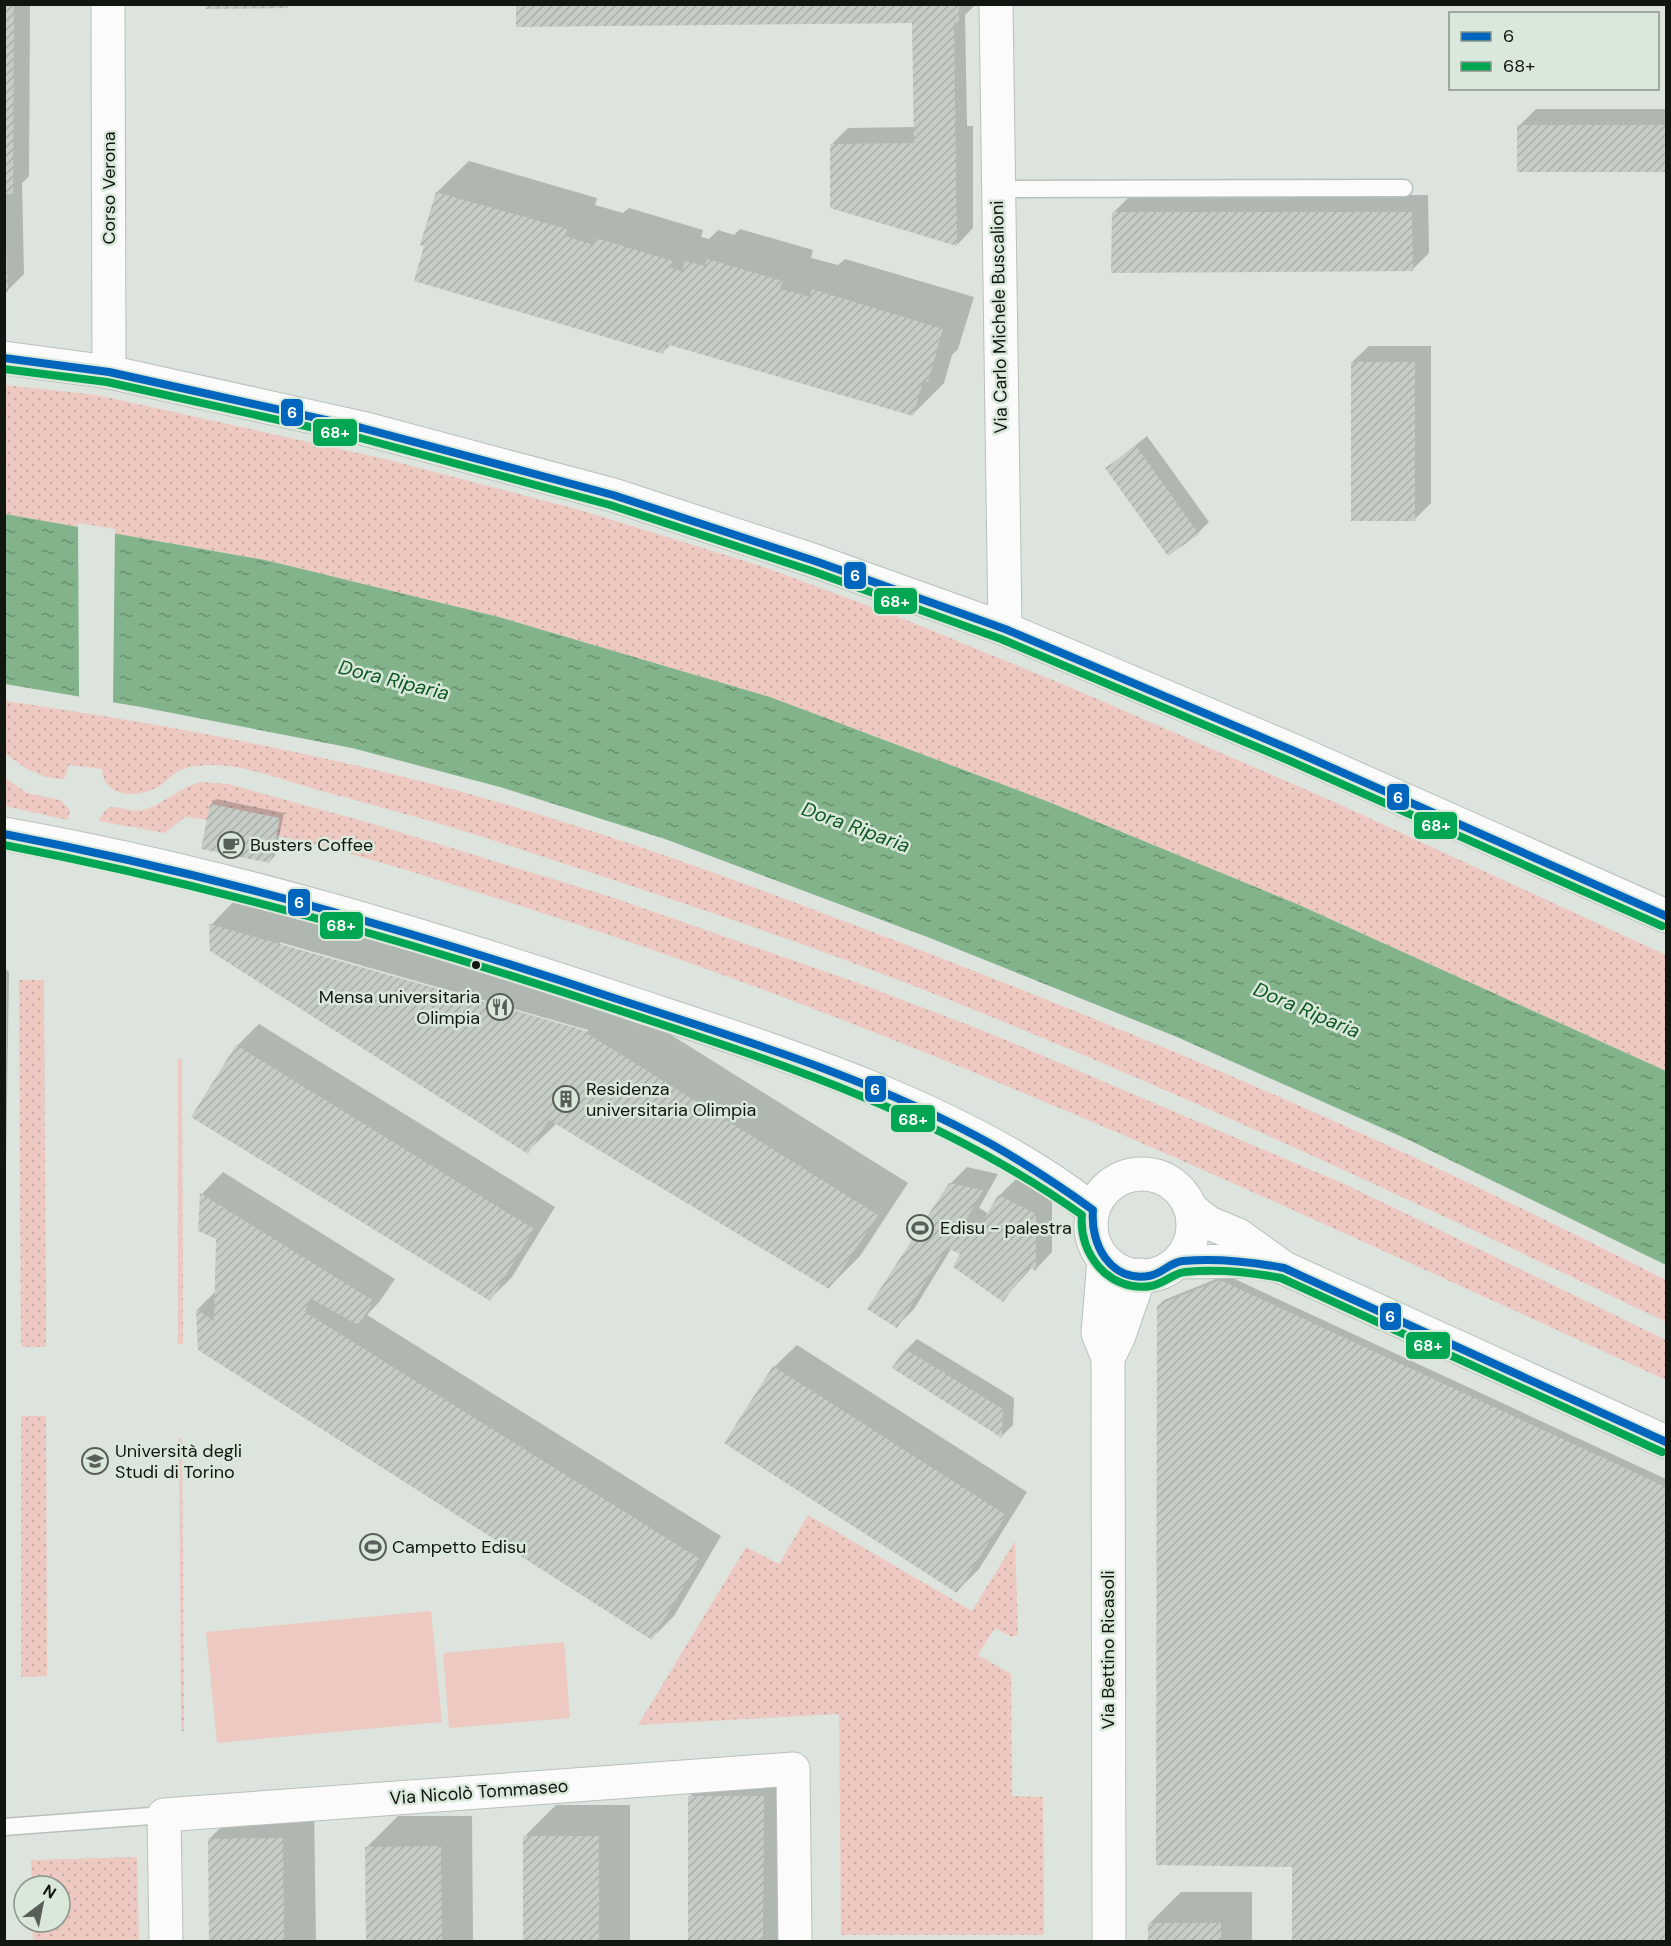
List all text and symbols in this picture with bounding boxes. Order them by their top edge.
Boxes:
legend [1449,12,1659,90]
text: 6 [1503,24,1514,48]
text: 68+ [1503,54,1535,78]
street label: Corso Verona [97,132,121,244]
street label: Via Carlo Michele Buscalioni [985,200,1013,434]
line badge: 6 [280,398,304,427]
text: 6 [287,402,297,423]
line badge: 68+ [312,418,358,447]
text: 68+ [320,422,350,443]
line badge: 6 [843,561,867,590]
text: 6 [850,565,860,586]
line badge: 68+ [873,587,918,615]
text: 68+ [880,591,910,612]
water label: Dora Riparia [336,654,452,706]
line badge: 6 [1386,783,1410,811]
text: 6 [1393,787,1403,808]
water label: Dora Riparia [798,795,914,859]
line badge: 68+ [1413,811,1458,840]
text: 68+ [1421,815,1451,836]
cafe icon: Busters Coffee [216,830,246,860]
place label: Busters Coffee [250,833,373,857]
line badge: 6 [287,888,311,917]
text: 6 [294,892,304,913]
line badge: 68+ [319,911,364,940]
text: 68+ [326,915,356,936]
unlabelled marker [470,959,482,971]
water label: Dora Riparia [1250,976,1364,1044]
place label: Mensa universitaria Olimpia [319,985,480,1030]
restaurant icon: Mensa universitaria Olimpia [485,992,515,1022]
line badge: 6 [864,1075,887,1103]
place label: Residenza universitaria Olimpia [586,1077,756,1122]
text: 6 [870,1079,880,1100]
building icon: Residenza universitaria Olimpia [551,1084,581,1114]
line badge: 68+ [890,1104,936,1133]
text: 68+ [898,1109,928,1130]
sports icon: Edisu - palestra [905,1213,935,1243]
place label: Edisu - palestra [940,1216,1072,1240]
line badge: 6 [1379,1302,1402,1331]
text: 6 [1385,1306,1395,1327]
line badge: 68+ [1405,1331,1451,1360]
text: 68+ [1413,1335,1443,1356]
place label: Università degli Studi di Torino [115,1439,242,1484]
school or university icon: Università degli Studi di Torino [80,1446,110,1476]
sports icon: Campetto Edisu [358,1532,388,1562]
place label: Campetto Edisu [392,1535,526,1559]
street label: Via Bettino Ricasoli [1096,1570,1120,1730]
street label: Via Nicolò Tommaseo [389,1774,569,1810]
north arrow [12,1874,72,1934]
text: N [39,1880,60,1904]

